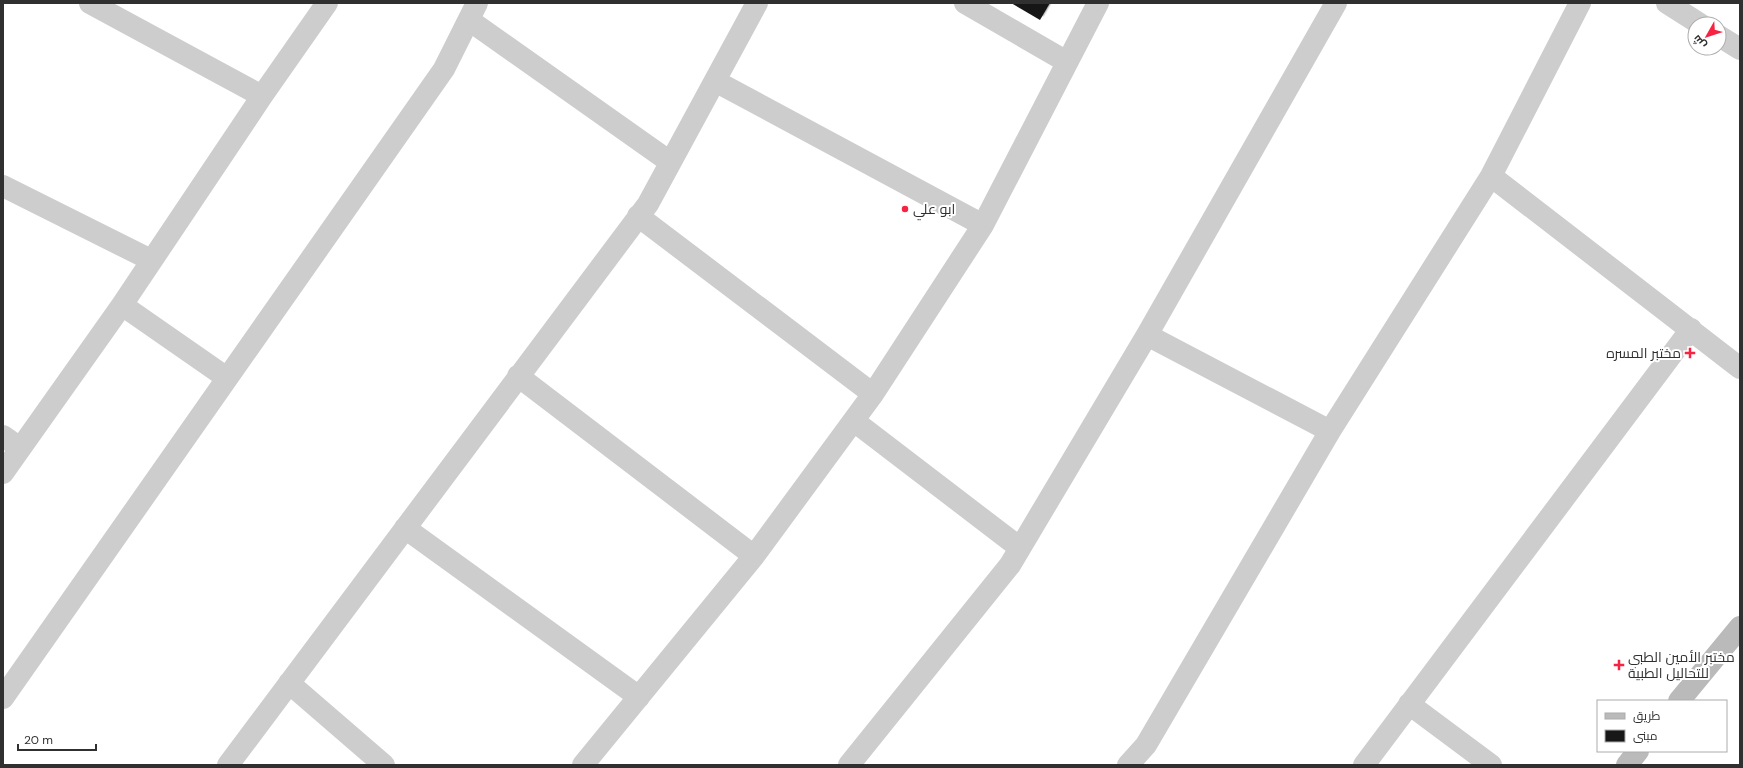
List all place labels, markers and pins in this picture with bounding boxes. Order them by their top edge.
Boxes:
place label: ابو علي [913,200,955,221]
marker: ابو علي [900,204,910,214]
place label: مختبر المسره [1606,344,1681,362]
marker: مختبر المسره [1684,347,1696,359]
place label: مختبر الأمين الطبي للتحاليل الطبية [1628,648,1735,682]
marker: مختبر الأمين الطبي للتحاليل الطبية [1613,659,1625,671]

